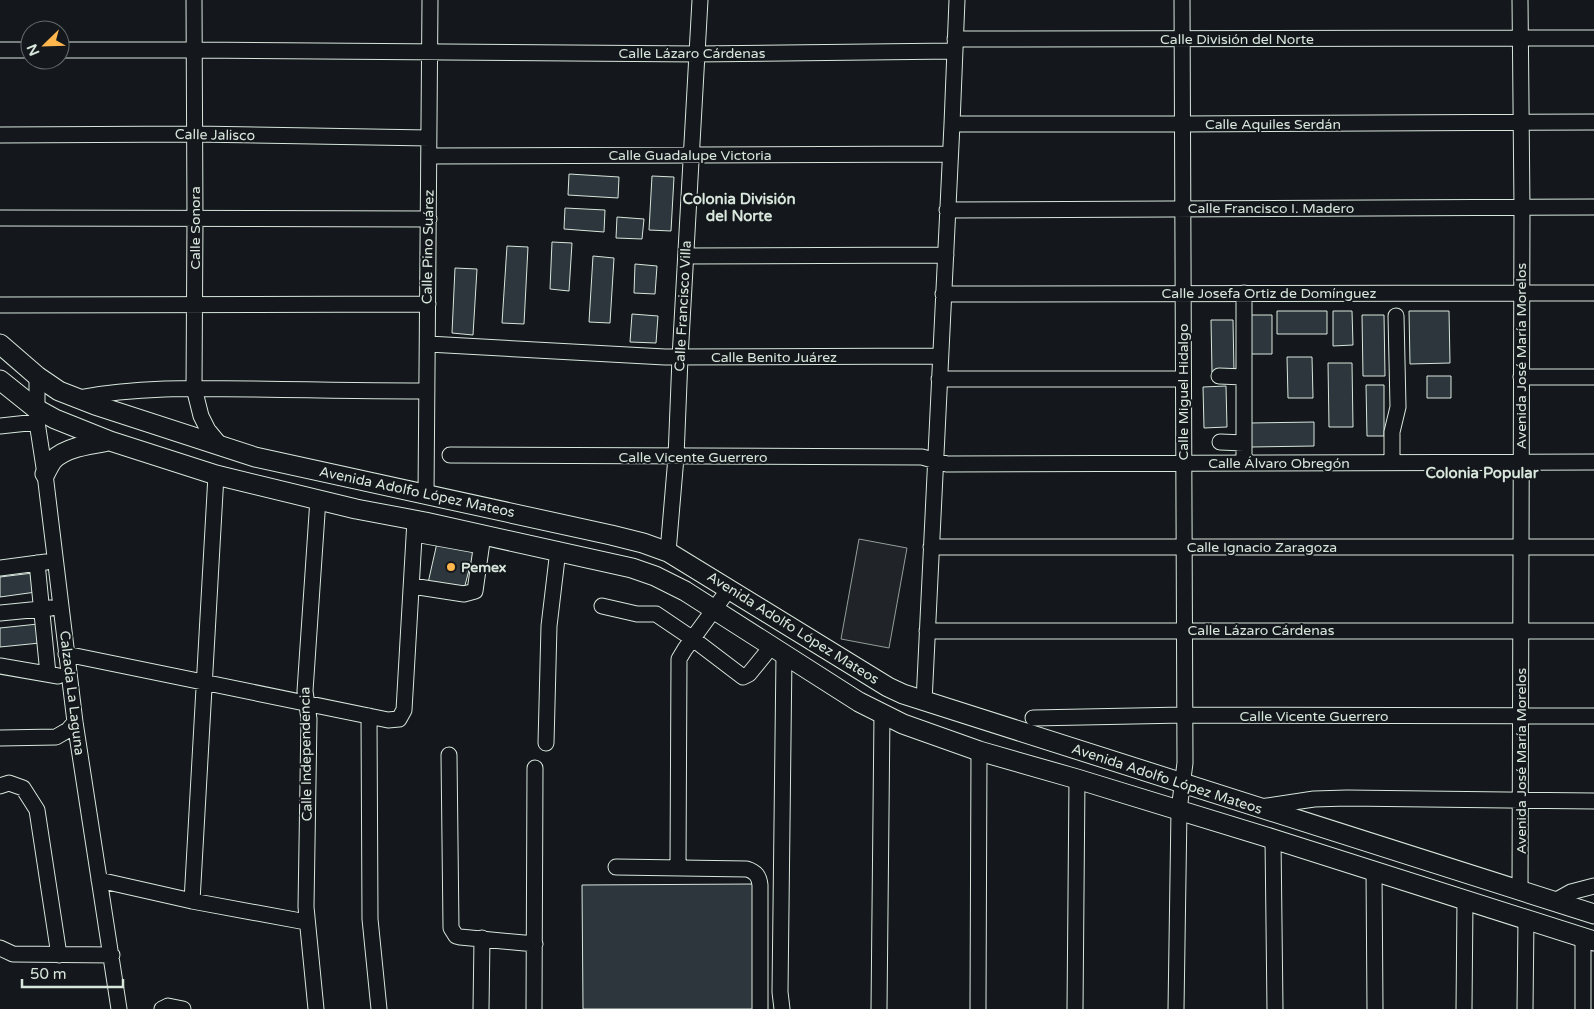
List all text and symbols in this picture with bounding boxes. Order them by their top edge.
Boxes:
north arrow [20,20,70,70]
street label: Calle División del Norte [1160,31,1314,48]
text: N [23,41,44,58]
street label: Calle Lázaro Cárdenas [619,45,766,62]
street label: Calle Aquiles Serdán [1205,116,1341,133]
street label: Calle Jalisco [175,126,255,144]
street label: Calle Guadalupe Victoria [608,147,772,164]
street label: Calle Sonora [187,186,204,270]
street label: Calle Pino Suárez [419,190,437,304]
district label: Colonia División del Norte [682,190,796,225]
street label: Calle Francisco I. Madero [1188,200,1354,217]
street label: Calle Francisco Villa [671,240,695,372]
street label: Avenida José María Morelos [1513,263,1530,449]
street label: Calle Josefa Ortiz de Domínguez [1162,285,1376,302]
street label: Calle Miguel Hidalgo [1175,324,1192,460]
street label: Calle Benito Juárez [711,349,837,366]
street label: Calle Vicente Guerrero [619,449,767,466]
street label: Calle Álvaro Obregón [1208,455,1350,472]
street label: Avenida Adolfo López Mateos [318,463,517,521]
district label: Colonia Popular [1426,464,1539,483]
street label: Calle Ignacio Zaragoza [1187,539,1337,556]
place label: Pemex [461,559,507,576]
marker: Pemex [445,561,457,573]
street label: Avenida Adolfo López Mateos [704,568,882,688]
street label: Calle Lázaro Cárdenas [1188,622,1335,639]
street label: Calzada La Laguna [56,630,88,756]
street label: Avenida José María Morelos [1513,668,1530,854]
street label: Calle Independencia [296,687,316,821]
street label: Calle Vicente Guerrero [1240,708,1388,725]
street label: Avenida Adolfo López Mateos [1070,740,1265,818]
scale bar [22,956,124,988]
text: 50 m [30,965,67,983]

